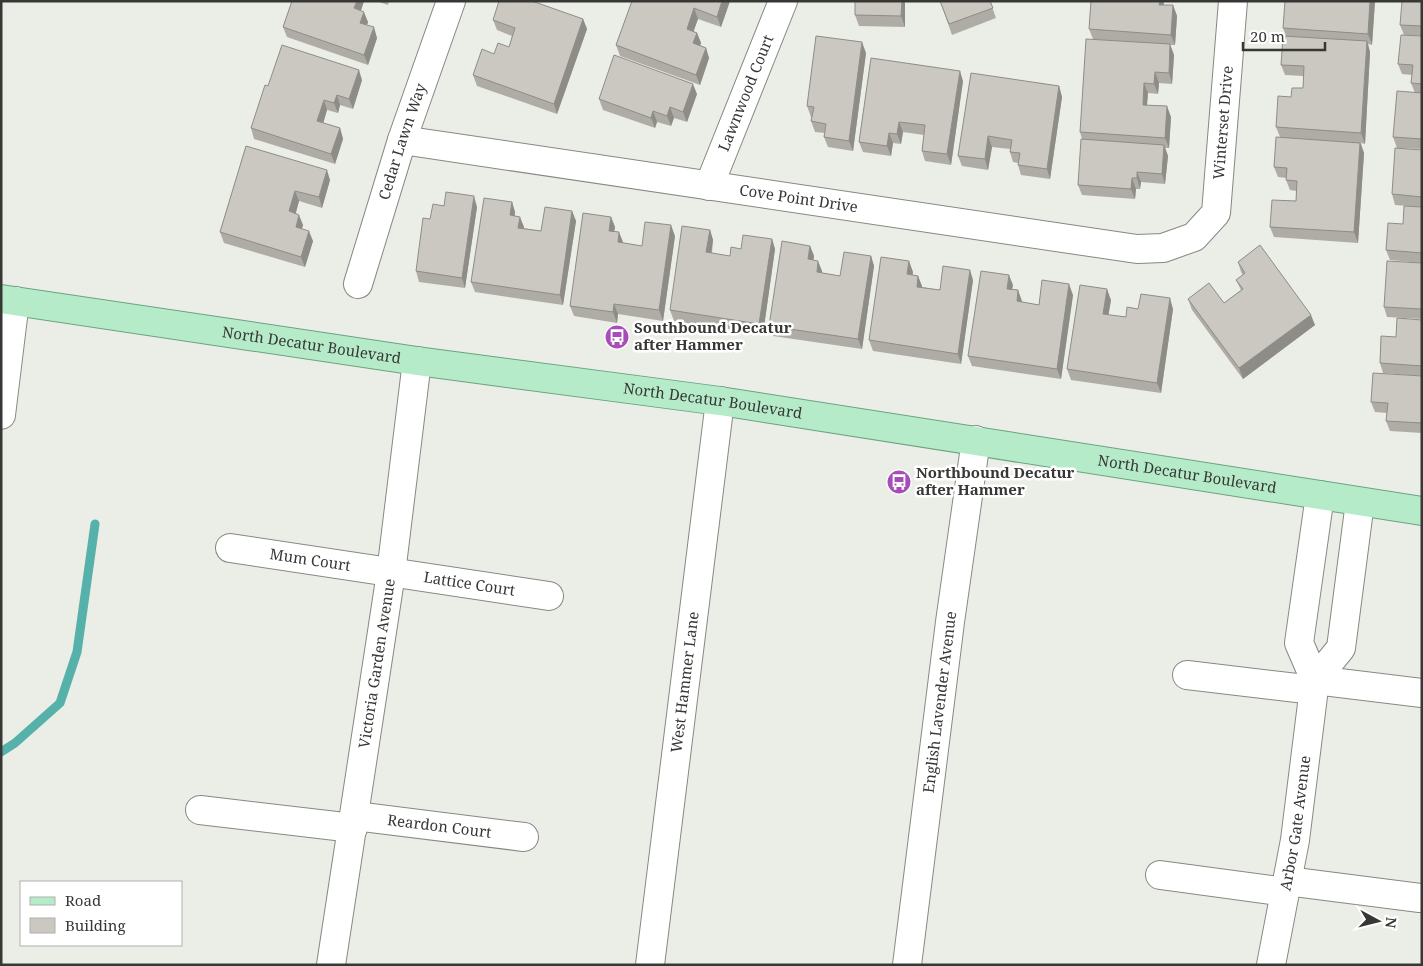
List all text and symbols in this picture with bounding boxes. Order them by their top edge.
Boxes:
scale bar [1243,20,1326,52]
text: 20 m [1250,26,1285,46]
street label: Lawnwood Court [713,32,777,154]
street label: Winterset Drive [1208,65,1237,180]
street label: Cedar Lawn Way [373,80,430,202]
street label: Cove Point Drive [738,179,859,216]
place label: Southbound Decatur after Hammer [634,317,792,354]
street label: North Decatur Boulevard [221,321,403,368]
bus stop icon: Southbound Decatur after Hammer [604,324,630,350]
street label: North Decatur Boulevard [622,377,804,423]
street label: North Decatur Boulevard [1096,449,1278,497]
place label: Northbound Decatur after Hammer [916,462,1075,499]
bus stop icon: Northbound Decatur after Hammer [886,469,912,495]
street label: Mum Court [268,543,352,575]
street label: Lattice Court [422,566,517,600]
street label: Victoria Garden Avenue [353,577,399,750]
street label: West Hammer Lane [665,610,703,754]
street label: English Lavender Avenue [918,610,960,794]
street label: Arbor Gate Avenue [1274,754,1314,892]
street label: Reardon Court [386,809,493,842]
legend [20,881,182,946]
text: Road [65,890,101,910]
north arrow [1353,896,1403,946]
text: Building [65,915,126,935]
text: N [1381,916,1402,929]

